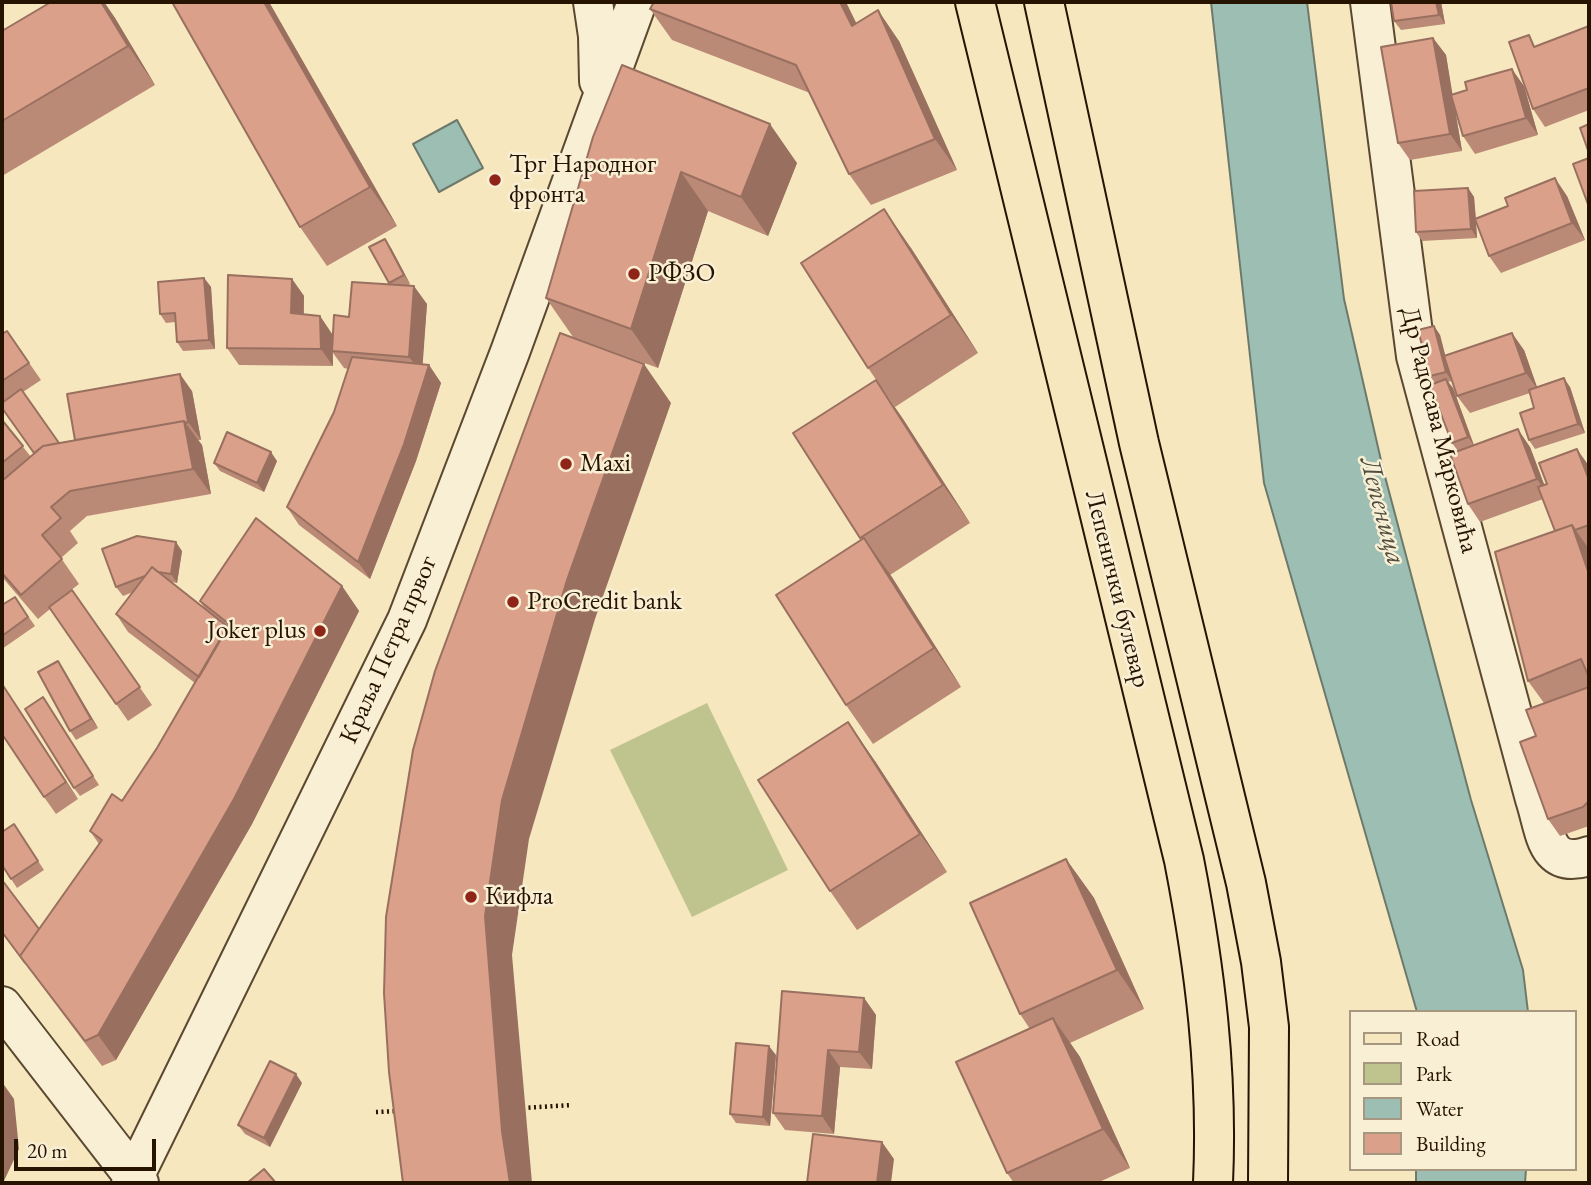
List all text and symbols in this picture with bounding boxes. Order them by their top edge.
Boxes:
place label: Трг Народног фронта [509,149,656,210]
marker: Трг Народног фронта [487,172,503,188]
place label: РФЗО [648,258,715,290]
marker: РФЗО [626,266,642,282]
street label: Др Радосава Марковића [1393,304,1485,556]
place label: Maxi [580,448,631,480]
water label: Лепеница [1352,454,1412,568]
marker: Maxi [558,456,574,472]
street label: Лепенички булевар [1077,487,1157,691]
street label: Краља Петра првог [334,551,444,749]
place label: ProCredit bank [527,586,682,618]
marker: ProCredit bank [505,594,521,610]
place label: Joker plus [207,615,306,647]
marker: Joker plus [312,623,328,639]
place label: Кифла [485,881,553,913]
marker: Кифла [463,889,479,905]
legend [1350,1010,1577,1171]
text: Road [1416,1025,1460,1052]
text: Park [1416,1060,1452,1087]
text: Water [1416,1095,1463,1122]
scale bar [18,1126,159,1170]
text: Building [1416,1130,1486,1157]
text: 20 m [27,1137,68,1164]

